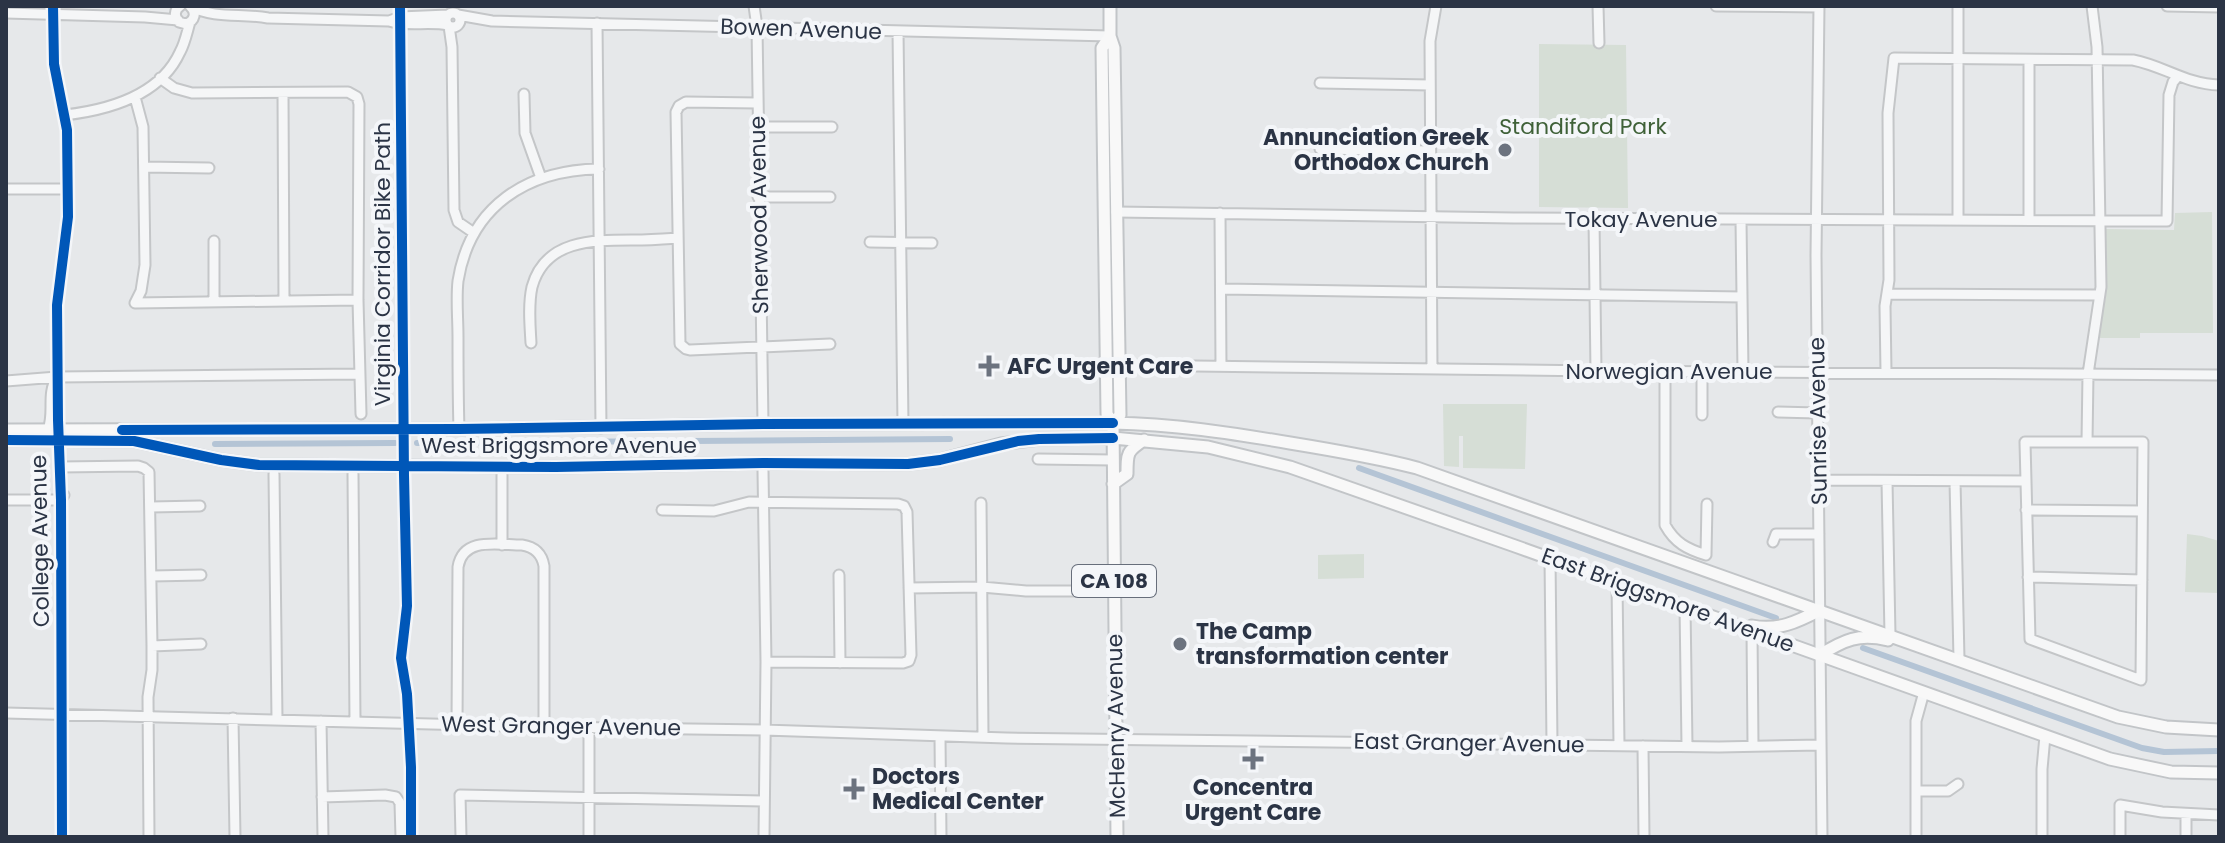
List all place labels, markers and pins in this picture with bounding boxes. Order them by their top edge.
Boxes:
place label: Annunciation Greek Orthodox Church [1263,122,1489,178]
marker: Annunciation Greek Orthodox Church [1496,141,1514,159]
place label: AFC Urgent Care [1007,351,1193,382]
marker: AFC Urgent Care [978,355,1000,377]
place label: The Camp transformation center [1196,616,1449,672]
marker: The Camp transformation center [1171,635,1189,653]
marker: Concentra Urgent Care [1242,748,1264,770]
place label: Doctors Medical Center [872,761,1044,817]
place label: Concentra Urgent Care [1185,772,1321,828]
marker: Doctors Medical Center [843,778,865,800]

